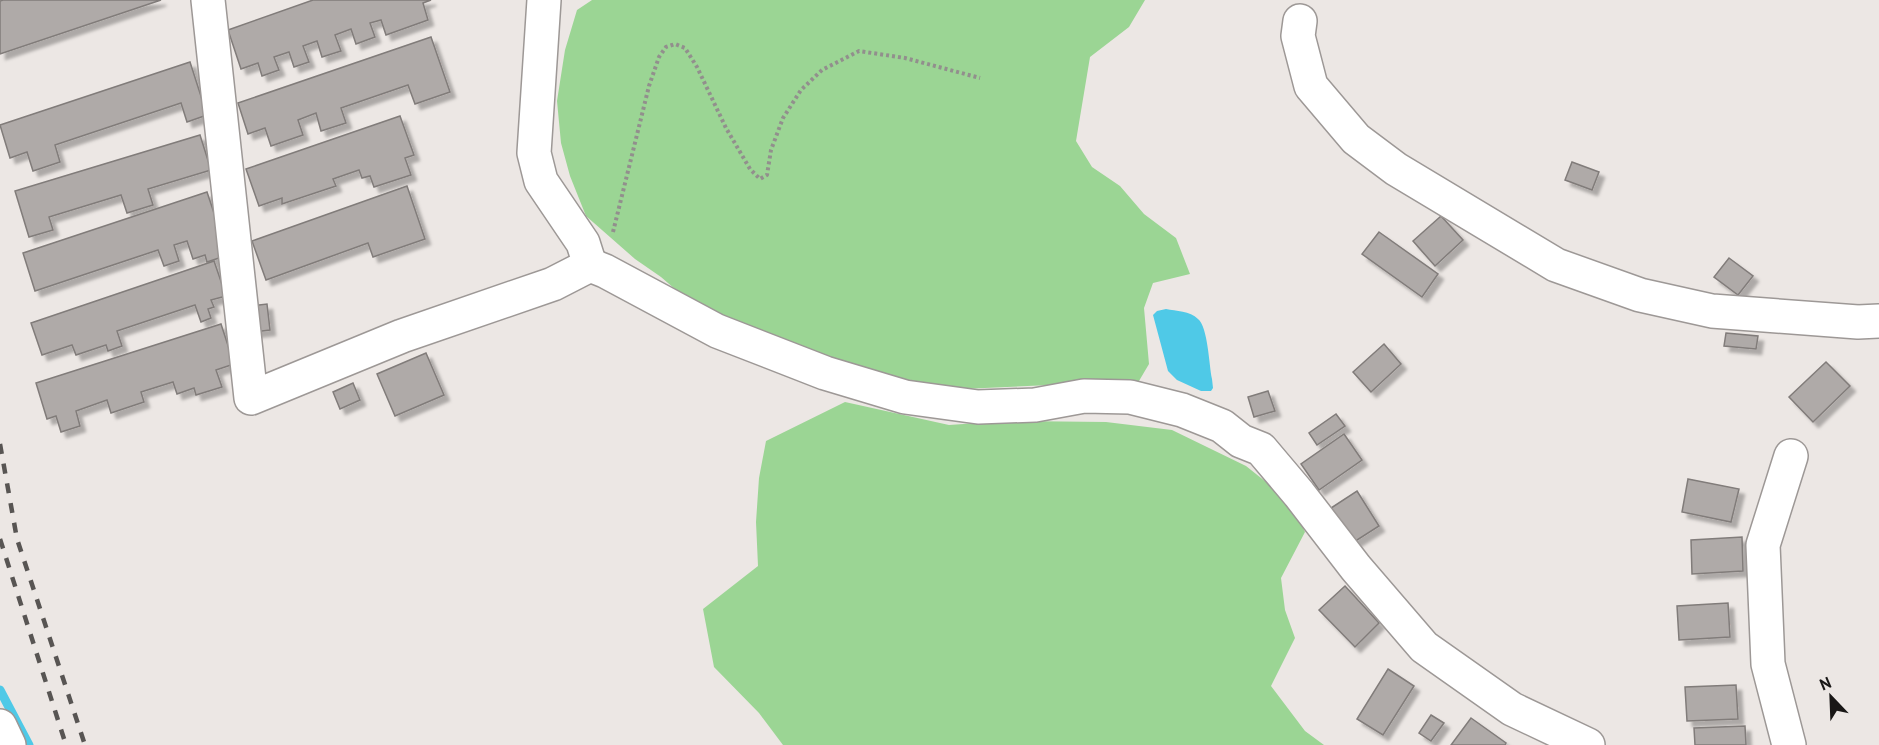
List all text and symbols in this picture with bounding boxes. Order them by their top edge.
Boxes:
north arrow [1801,667,1861,727]
text: N [1816,672,1834,694]

